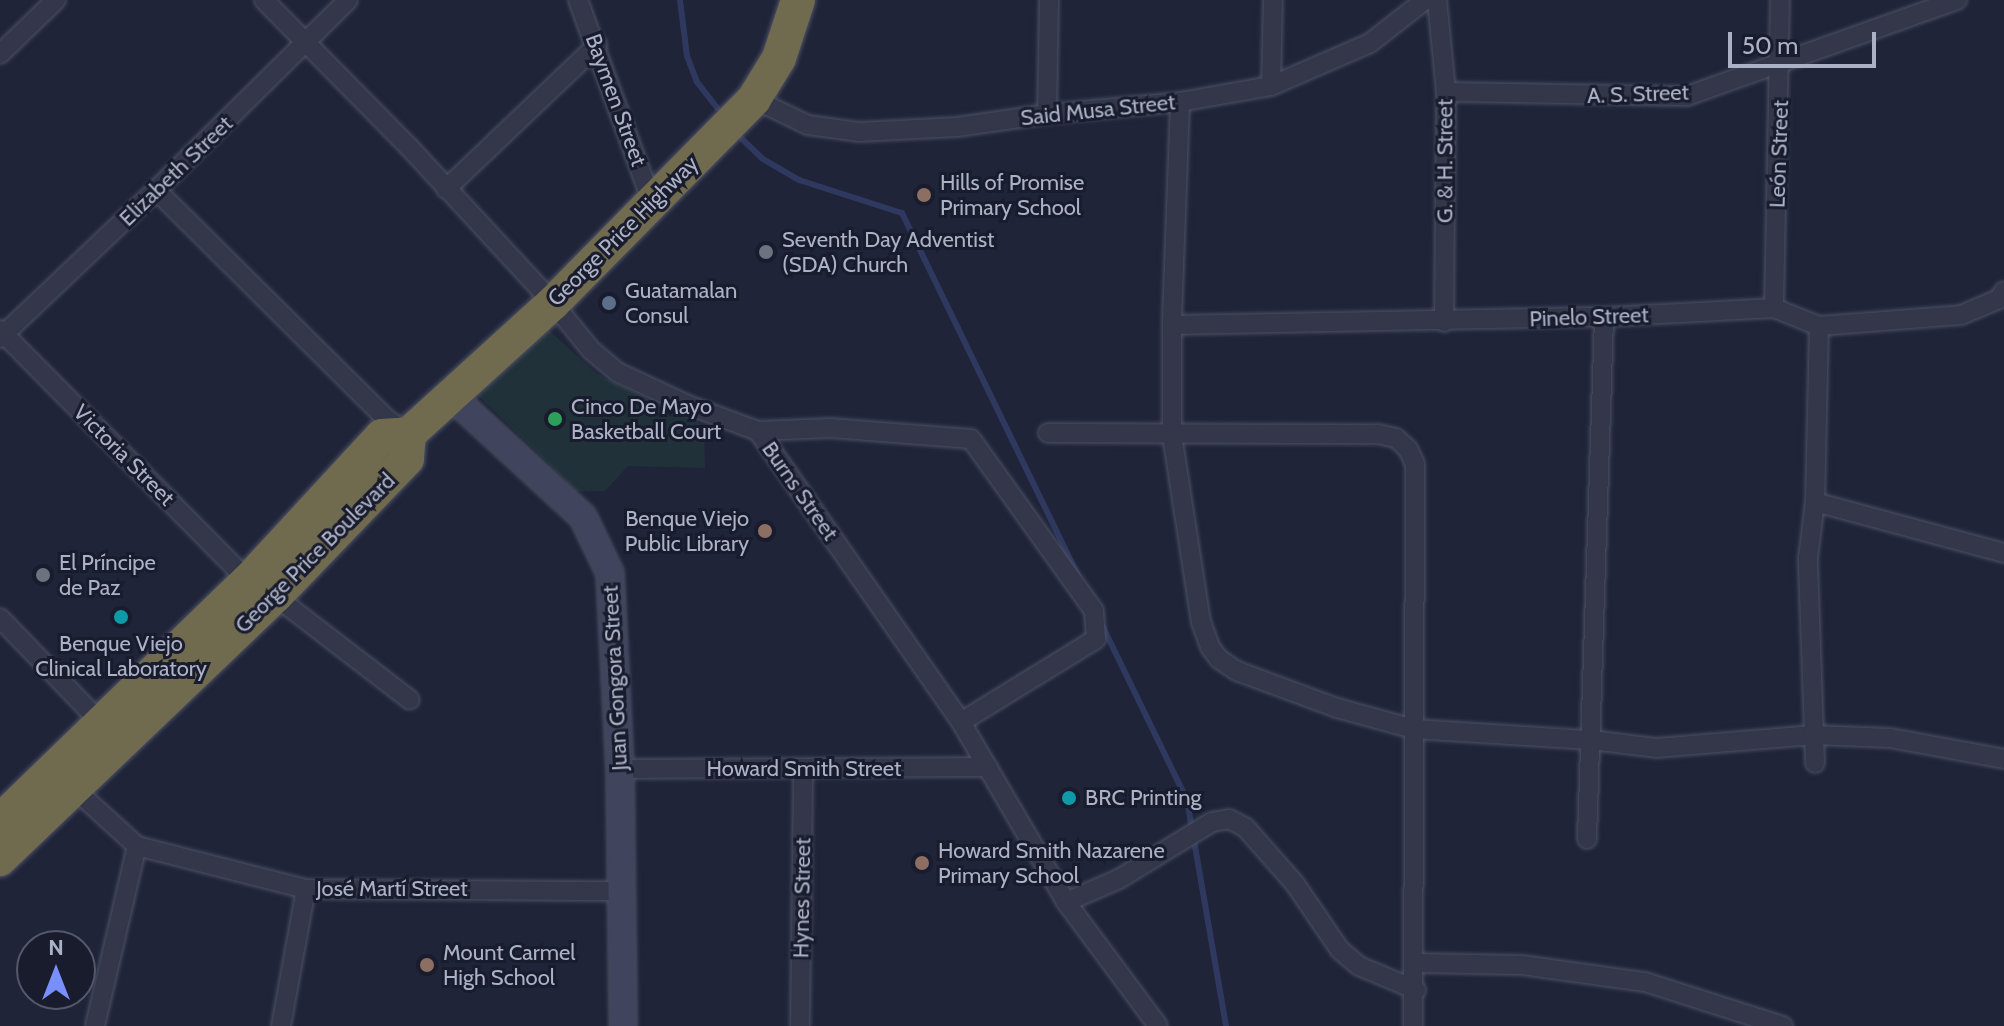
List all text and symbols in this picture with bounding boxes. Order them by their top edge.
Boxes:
scale bar [1732,16,1880,66]
street label: Baymen Street [580,30,652,170]
text: 50 m [1742,31,1798,60]
street label: A. S. Street [1587,79,1689,109]
street label: Said Musa Street [1019,89,1177,131]
street label: G. & H. Street [1432,99,1458,223]
street label: León Street [1764,100,1794,208]
street label: Elizabeth Street [114,110,238,232]
street label: George Price Highway [542,150,704,312]
place label: Hills of Promise Primary School [940,169,1084,220]
marker: Hills of Promise Primary School [915,186,933,204]
place label: Seventh Day Adventist (SDA) Church [782,226,994,278]
marker: Seventh Day Adventist (SDA) Church [757,243,775,261]
place label: Guatamalan Consul [625,277,737,328]
marker: Guatamalan Consul [600,294,618,312]
street label: Pinelo Street [1529,302,1649,332]
place label: Cinco De Mayo Basketball Court [571,393,721,444]
street label: Victoria Street [68,399,180,511]
marker: Cinco De Mayo Basketball Court [546,410,564,428]
street label: Burns Street [756,437,844,545]
street label: George Price Boulevard [230,468,400,638]
place label: Benque Viejo Public Library [625,505,749,556]
marker: Benque Viejo Public Library [756,522,774,540]
place label: El Príncipe de Paz [59,549,156,600]
marker: El Príncipe de Paz [34,566,52,584]
street label: Juan Gongora Street [597,585,633,771]
marker: Benque Viejo Clinical Laboratory [112,608,130,626]
place label: Benque Viejo Clinical Laboratory [35,630,207,682]
street label: Howard Smith Street [707,756,901,782]
place label: BRC Printing [1085,785,1201,811]
marker: BRC Printing [1060,789,1078,807]
street label: Hynes Street [788,837,816,959]
place label: Howard Smith Nazarene Primary School [938,837,1165,888]
marker: Howard Smith Nazarene Primary School [913,854,931,872]
street label: José Martí Street [316,876,468,902]
north arrow [16,930,96,1010]
text: N [48,934,64,961]
place label: Mount Carmel High School [443,939,576,990]
marker: Mount Carmel High School [418,956,436,974]

